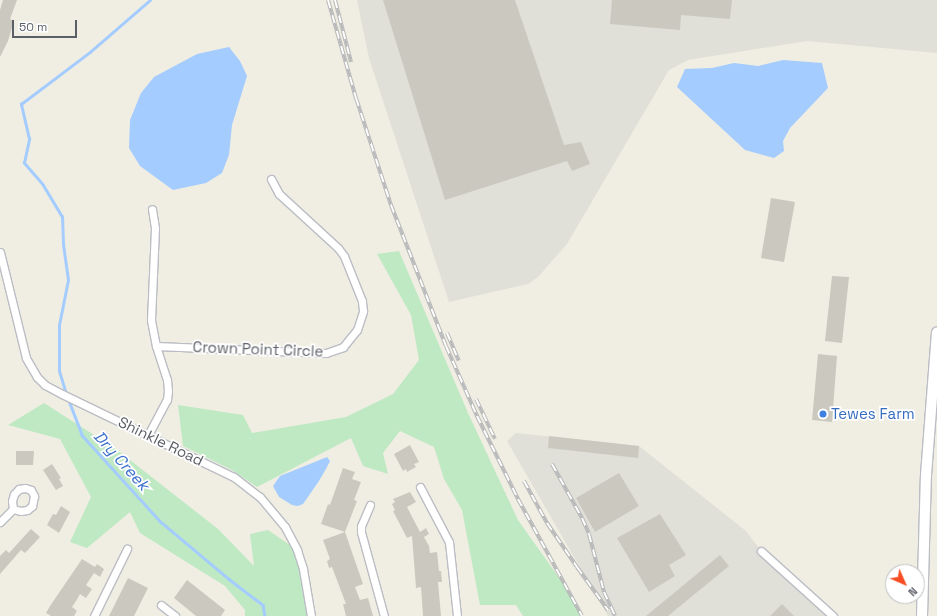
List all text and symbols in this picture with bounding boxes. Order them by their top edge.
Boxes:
scale bar [14,12,79,38]
text: 50 m [19,19,47,35]
street label: Crown Point Circle [192,338,324,360]
place label: Tewes Farm [831,405,915,423]
marker: Tewes Farm [818,409,828,419]
street label: Shinkle Road [115,413,207,469]
water label: Dry Creek [89,427,153,495]
north arrow [885,564,925,604]
text: N [905,584,920,599]

